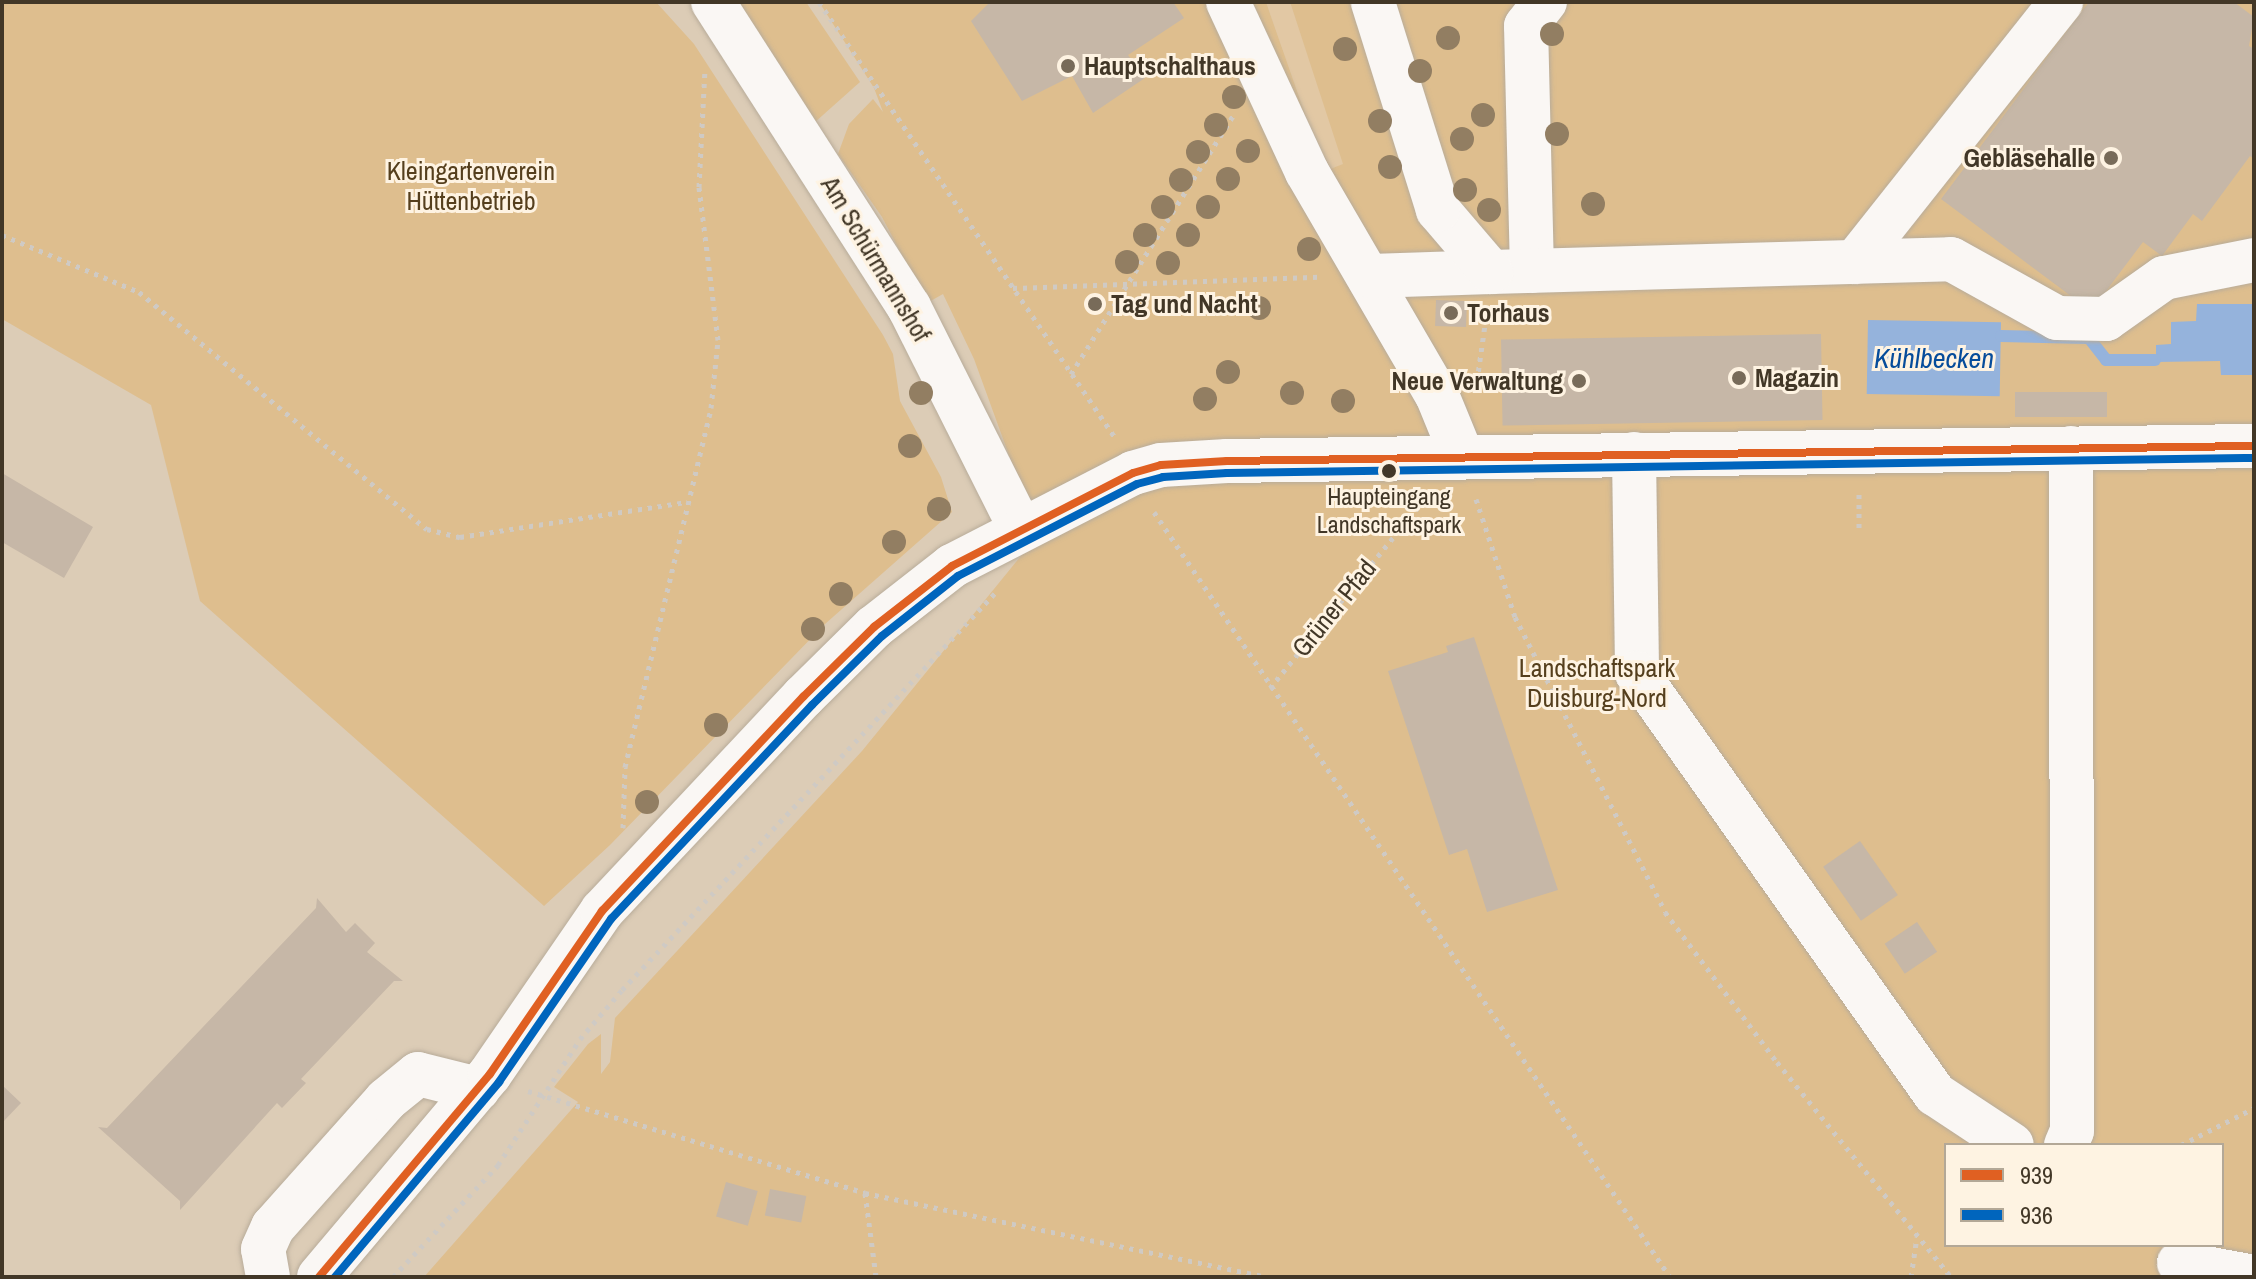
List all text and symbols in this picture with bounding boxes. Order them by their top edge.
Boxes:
place label: Hauptschalthaus [1084,50,1256,82]
marker: Hauptschalthaus [1059,57,1077,75]
place label: Gebläsehalle [1963,142,2095,174]
marker: Gebläsehalle [2102,149,2120,167]
park label: Kleingartenverein Hüttenbetrieb [387,155,555,216]
street label: Am Schürmannshof [814,171,938,347]
place label: Tag und Nacht [1111,288,1258,320]
marker: Tag und Nacht [1086,295,1104,313]
place label: Torhaus [1467,297,1550,329]
marker: Torhaus [1442,304,1460,322]
water label: Kühlbecken [1874,341,1994,375]
place label: Magazin [1755,362,1839,394]
place label: Neue Verwaltung [1392,365,1563,397]
marker: Magazin [1730,369,1748,387]
marker: Neue Verwaltung [1570,372,1588,390]
marker: Haupteingang Landschaftspark [1381,463,1397,479]
place label: Haupteingang Landschaftspark [1317,483,1461,539]
street label: Grüner Pfad [1285,553,1383,663]
park label: Landschaftspark Duisburg-Nord [1519,652,1675,714]
legend [1944,1143,2224,1247]
text: 939 [2020,1159,2053,1191]
text: 936 [2020,1199,2053,1231]

